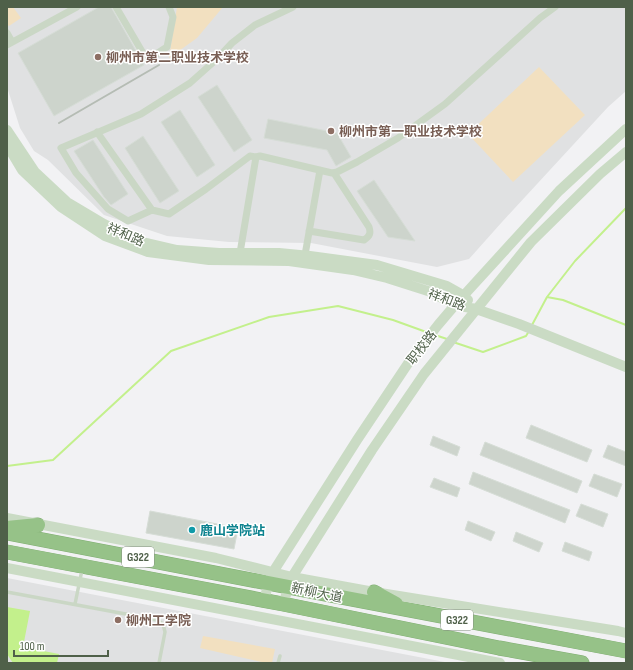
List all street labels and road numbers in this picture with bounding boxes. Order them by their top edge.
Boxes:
street label: 祥和路 [105,220,147,250]
street label: 祥和路 [426,285,468,314]
street label: 职校路 [403,327,440,368]
road number: G322 [122,547,154,567]
street label: 新柳大道 [290,580,344,606]
road number: G322 [441,610,473,630]

